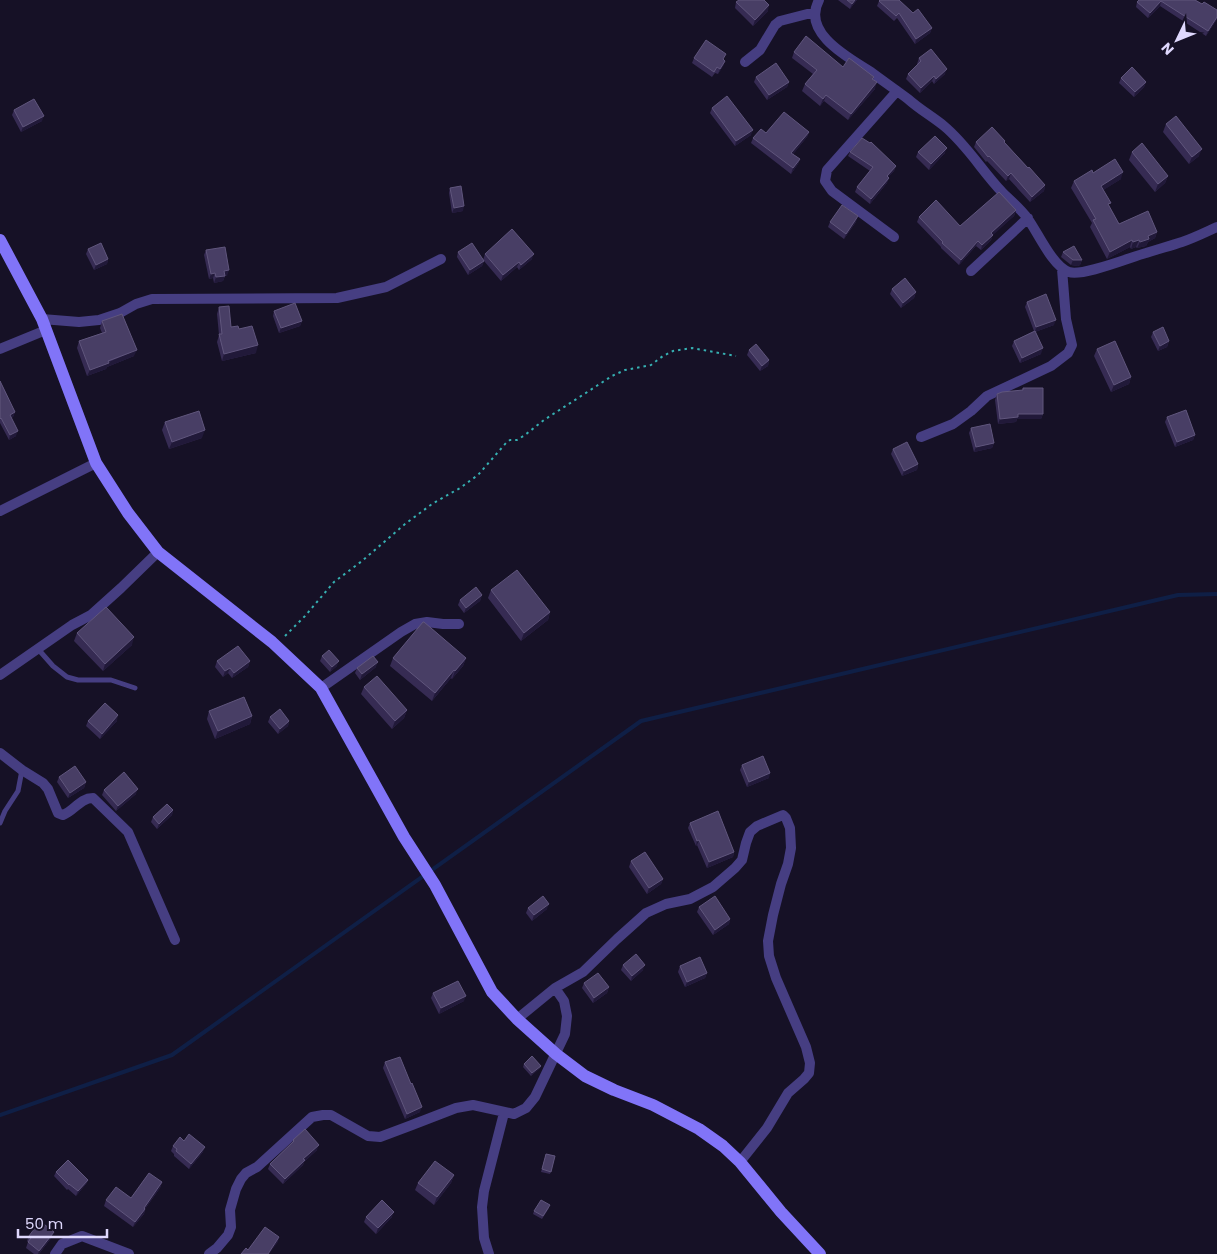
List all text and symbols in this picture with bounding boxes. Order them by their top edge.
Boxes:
north arrow [1152,15,1202,65]
text: N [1157,38,1178,60]
scale bar [18,1206,106,1238]
text: 50 m [25,1213,63,1234]

